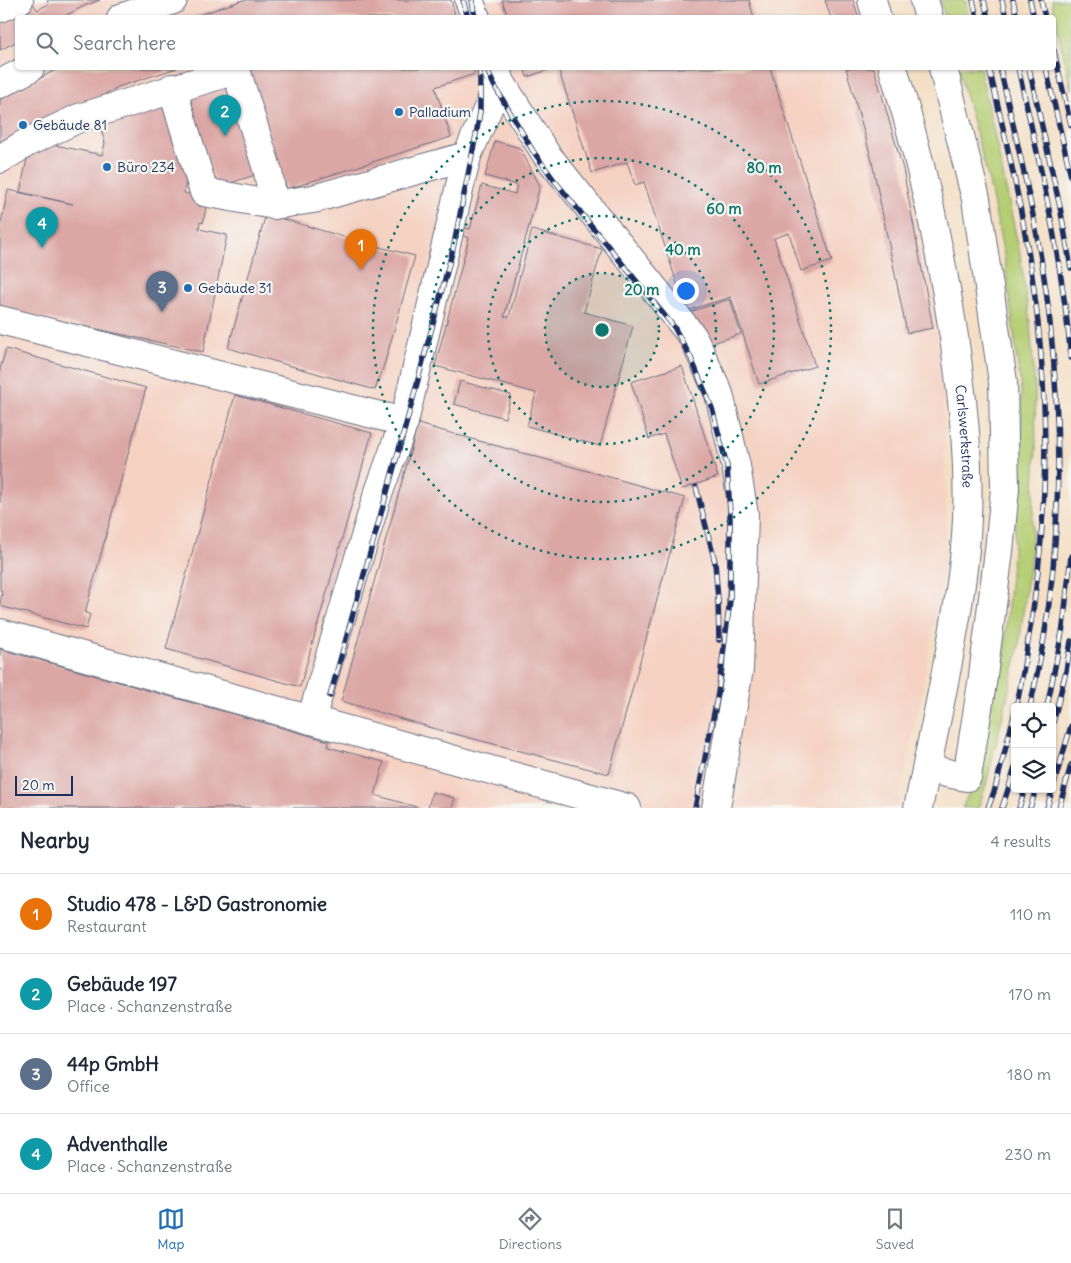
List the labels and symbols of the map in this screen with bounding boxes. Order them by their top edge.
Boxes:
pin: 2 [209,95,241,136]
place label: Palladium [409,103,471,121]
marker: Palladium [393,106,405,118]
place label: Gebäude 81 [33,116,107,134]
marker: Gebäude 81 [17,119,29,131]
place label: Büro 234 [117,158,175,176]
text: 80 m [746,158,782,177]
marker: Büro 234 [101,161,113,173]
text: 60 m [706,199,742,218]
pin: 4 [26,207,58,248]
pin: 1 [345,229,377,270]
text: 40 m [665,240,701,259]
pin: 3 [146,271,178,312]
your location [673,278,699,304]
place label: Gebäude 31 [198,279,272,297]
text: 20 m [625,280,659,299]
marker: Gebäude 31 [182,282,194,294]
centre of rings [593,321,611,339]
street label: Carlswerkstraße [951,384,977,488]
scale bar [15,773,72,796]

